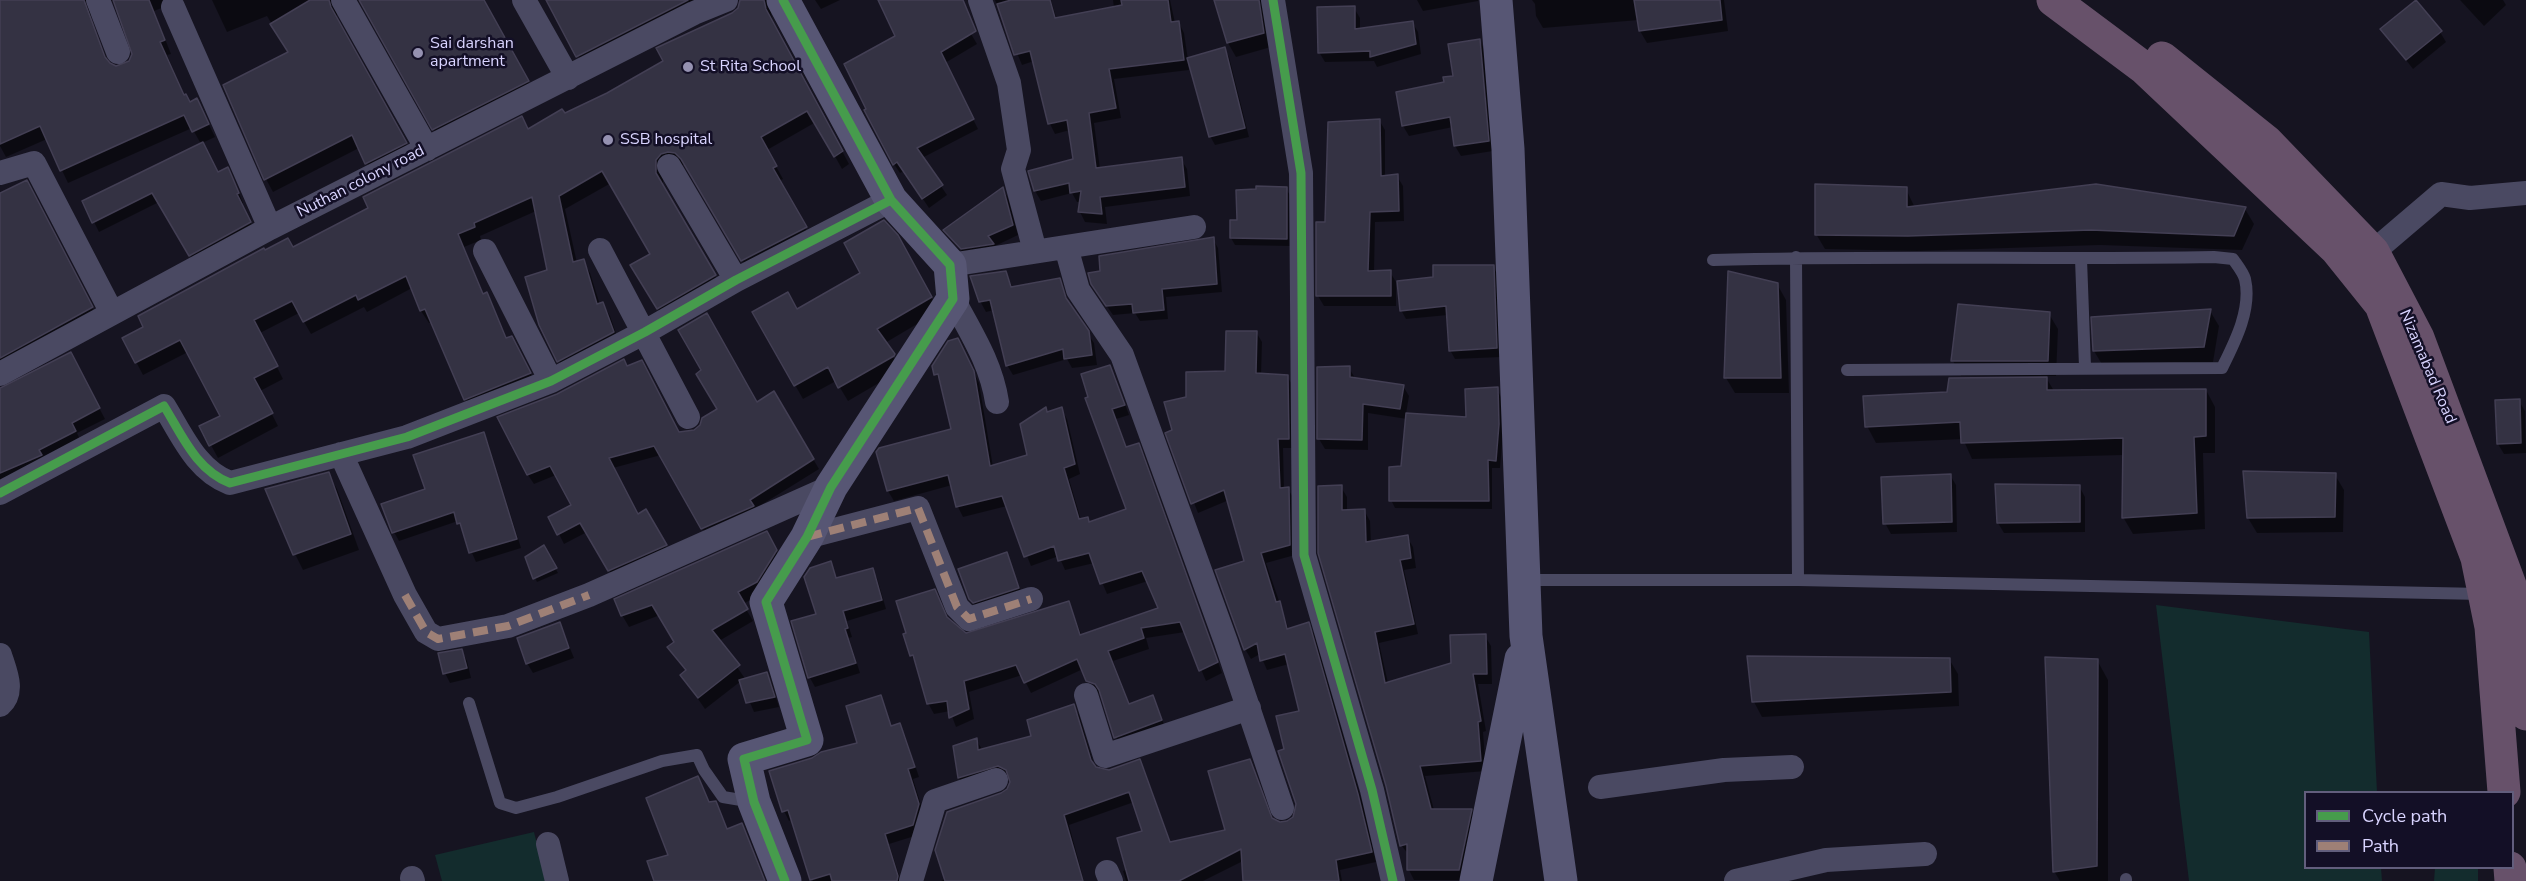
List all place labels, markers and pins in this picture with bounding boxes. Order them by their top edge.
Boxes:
place label: Sai darshan apartment [430,34,514,72]
marker: Sai darshan apartment [411,46,425,60]
place label: St Rita School [700,57,801,77]
marker: St Rita School [681,60,695,74]
place label: SSB hospital [620,130,712,150]
marker: SSB hospital [601,133,615,147]

